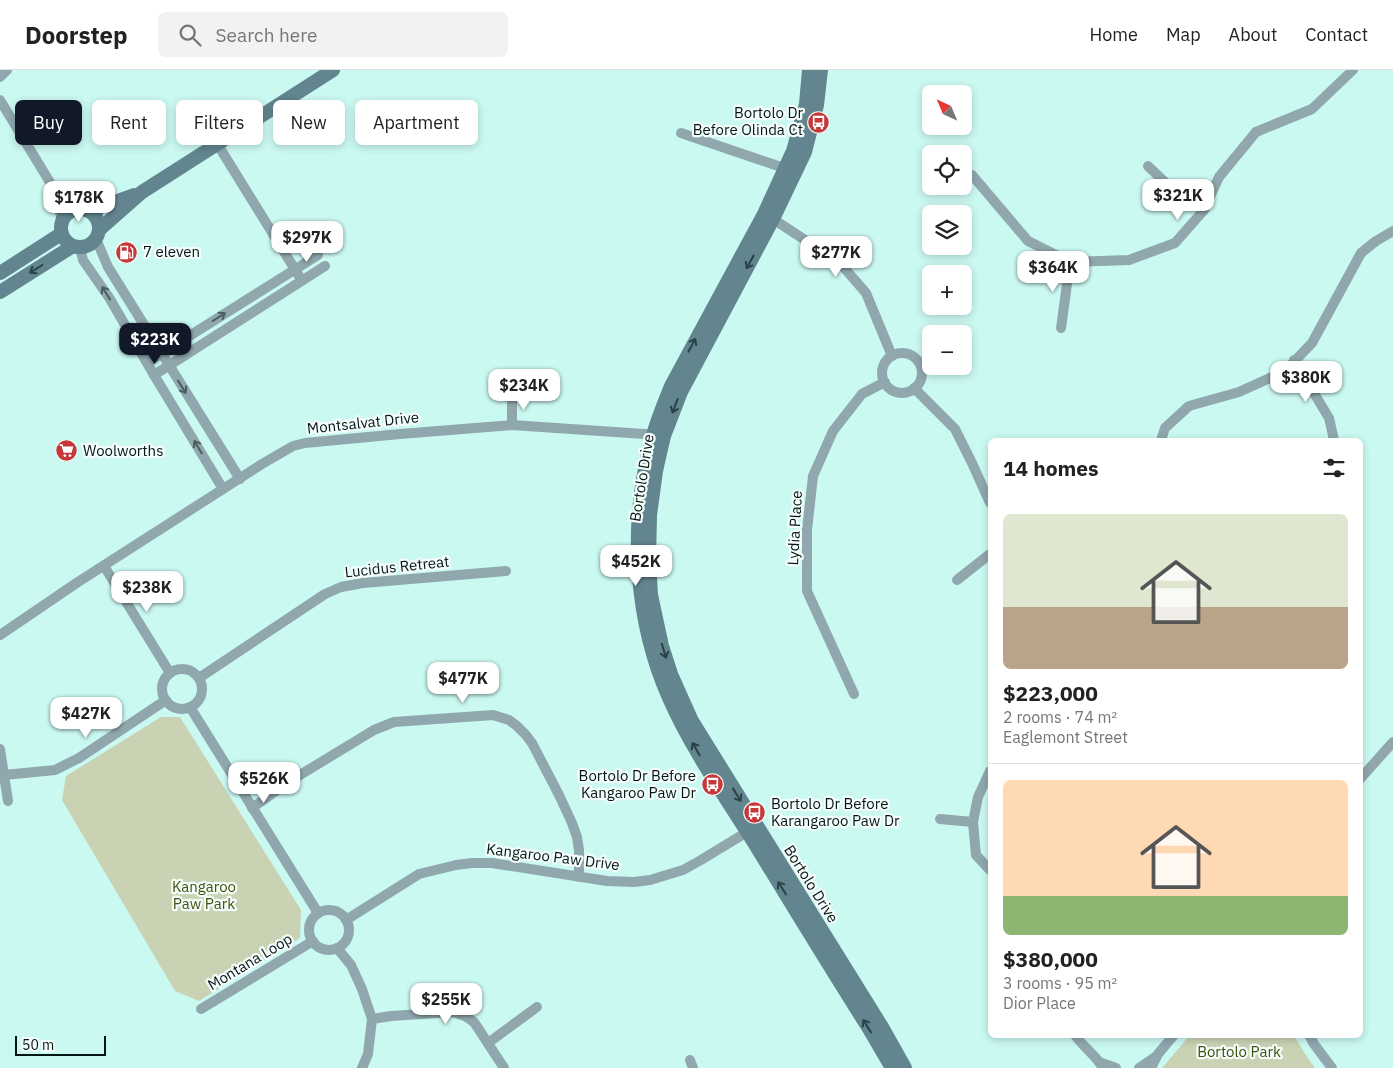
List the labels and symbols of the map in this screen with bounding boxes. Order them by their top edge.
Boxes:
north arrow [922,85,972,135]
place label: Bortolo Dr Before Olinda Ct [693,103,803,139]
bus stop icon: Bortolo Dr Before Olinda Ct [807,110,831,134]
pin: $321K [1143,178,1213,221]
pin: $178K [44,180,114,223]
pin: $297K [272,220,342,263]
pin: $277K [801,236,871,278]
fuel station icon: 7 eleven [115,240,139,264]
place label: 7 eleven [143,242,200,261]
pin: $364K [1018,250,1088,293]
one-way arrow [745,254,755,269]
one-way arrow [30,264,44,274]
one-way arrow [101,286,111,300]
one-way arrow [211,312,225,322]
pin: $223K [120,322,190,365]
one-way arrow [687,338,697,353]
pin: $380K [1271,360,1341,403]
pin: $234K [489,368,559,411]
one-way arrow [178,379,188,393]
one-way arrow [670,398,679,413]
street label: Montsalvat Drive [306,407,420,438]
street label: Bortolo Drive [625,433,658,523]
supermarket icon: Woolworths [55,439,79,463]
place label: Woolworths [83,441,163,460]
one-way arrow [193,441,203,455]
street label: Lydia Place [783,490,806,566]
pin: $452K [601,544,671,587]
street label: Lucidus Retreat [344,552,450,581]
pin: $238K [112,570,182,613]
one-way arrow [659,642,669,658]
pin: $477K [428,662,498,704]
pin: $427K [51,696,121,739]
one-way arrow [691,743,701,757]
pin: $526K [229,762,299,804]
place label: Bortolo Dr Before Kangaroo Paw Dr [579,766,696,802]
bus stop icon: Bortolo Dr Before Kangaroo Paw Dr [700,773,724,797]
one-way arrow [732,788,742,802]
place label: Bortolo Dr Before Karangaroo Paw Dr [771,794,900,830]
bus stop icon: Bortolo Dr Before Karangaroo Paw Dr [743,801,767,825]
street label: Kangaroo Paw Drive [485,839,621,874]
street label: Bortolo Drive [780,841,843,926]
park label: Kangaroo Paw Park [172,877,236,913]
one-way arrow [776,881,786,895]
street label: Montana Loop [204,929,295,994]
pin: $255K [411,982,481,1025]
one-way arrow [862,1019,872,1033]
scale bar [15,1033,106,1056]
park label: Bortolo Park [1197,1042,1281,1061]

